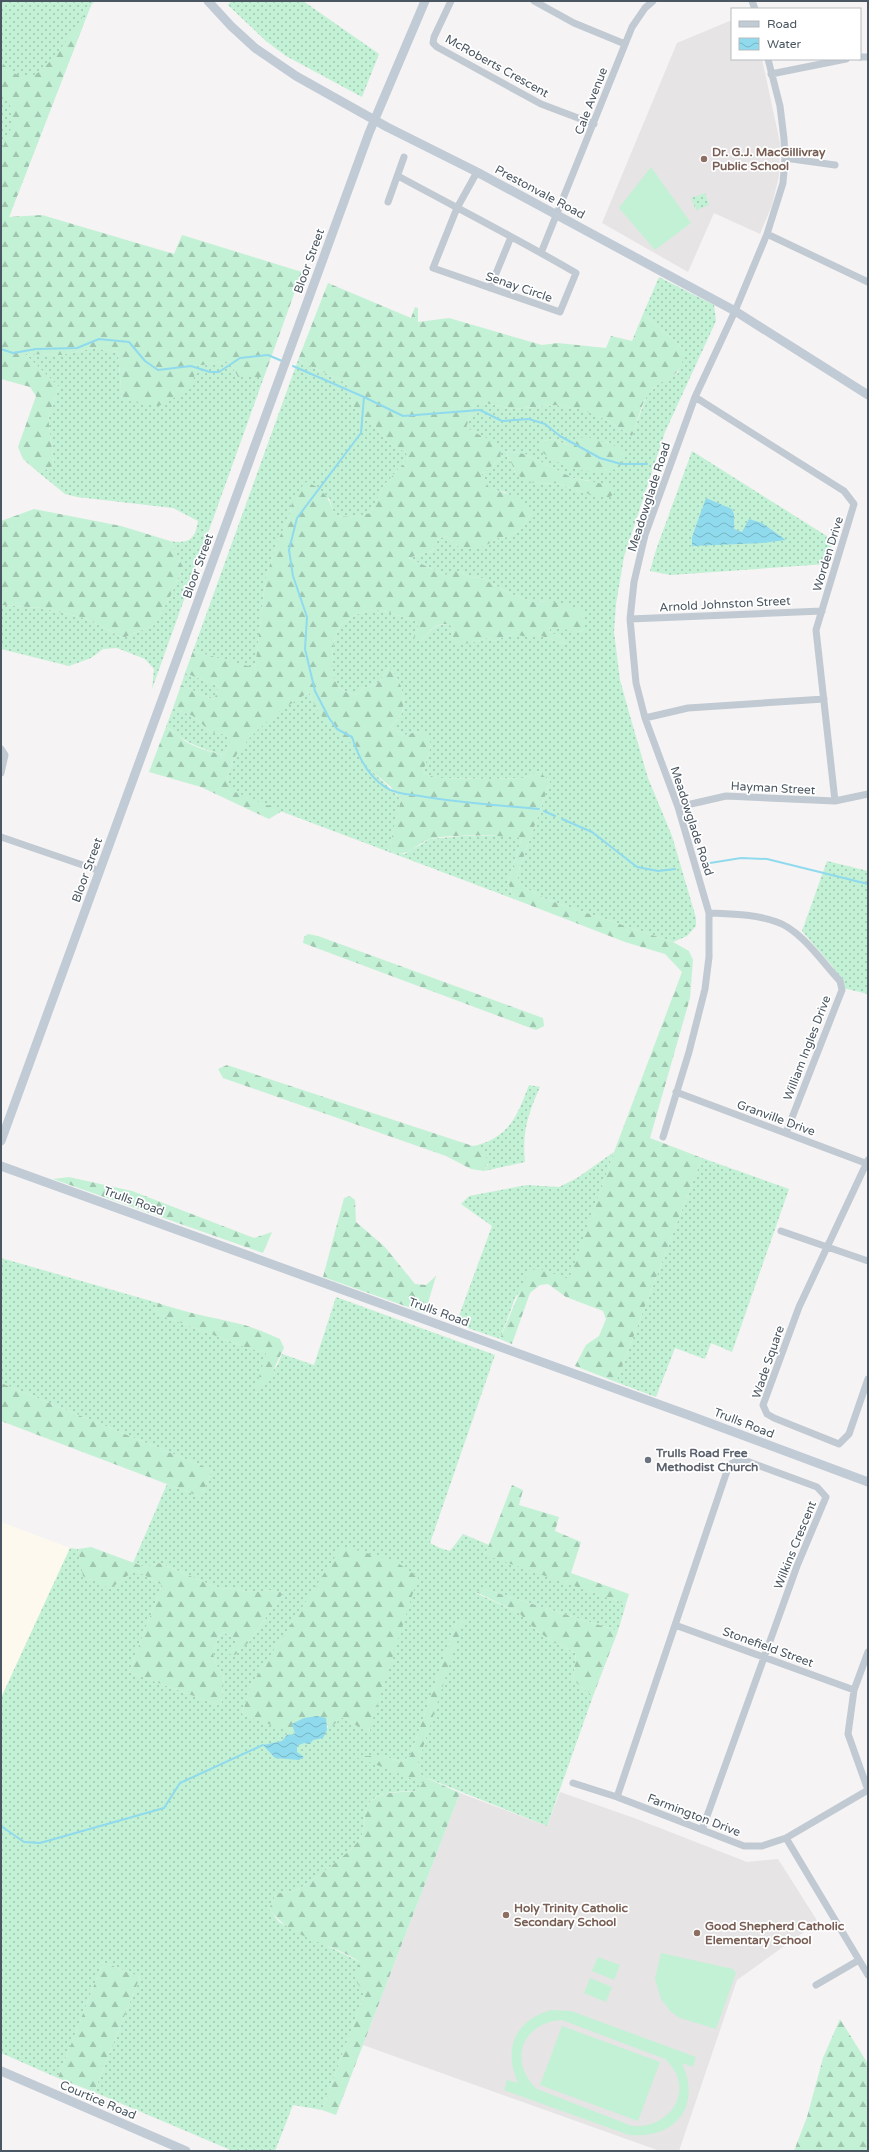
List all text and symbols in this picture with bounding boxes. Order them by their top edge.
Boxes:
legend [731,8,861,60]
text: Road [767,17,797,31]
street label: McRoberts Crescent [443,32,552,100]
text: Water [767,37,802,51]
street label: Cale Avenue [572,65,610,137]
place label: Dr. G.J. MacGillivray Public School [712,145,826,173]
marker: Dr. G.J. MacGillivray Public School [699,154,709,164]
street label: Prestonvale Road [493,162,587,222]
street label: Bloor Street [291,226,327,295]
street label: Senay Circle [484,269,554,305]
street label: Meadowglade Road [625,441,673,553]
street label: Worden Drive [810,515,846,593]
street label: Bloor Street [180,531,216,600]
street label: Arnold Johnston Street [659,594,791,614]
street label: Meadowglade Road [668,765,716,877]
street label: Hayman Street [730,779,816,797]
street label: Bloor Street [69,835,105,904]
street label: William Ingles Drive [781,993,834,1102]
street label: Granville Drive [735,1097,817,1139]
street label: Trulls Road [102,1184,166,1218]
street label: Trulls Road [407,1295,471,1329]
street label: Wade Square [749,1324,787,1400]
street label: Trulls Road [712,1405,776,1441]
place label: Trulls Road Free Methodist Church [655,1446,758,1474]
marker: Trulls Road Free Methodist Church [643,1455,653,1465]
street label: Wilkins Crescent [771,1499,819,1591]
street label: Stonefield Street [721,1624,816,1670]
street label: Farmington Drive [646,1791,743,1839]
place label: Holy Trinity Catholic Secondary School [514,1901,628,1930]
marker: Holy Trinity Catholic Secondary School [501,1910,511,1920]
place label: Good Shepherd Catholic Elementary School [705,1919,845,1948]
marker: Good Shepherd Catholic Elementary School [692,1928,702,1938]
street label: Courtice Road [58,2078,138,2122]

